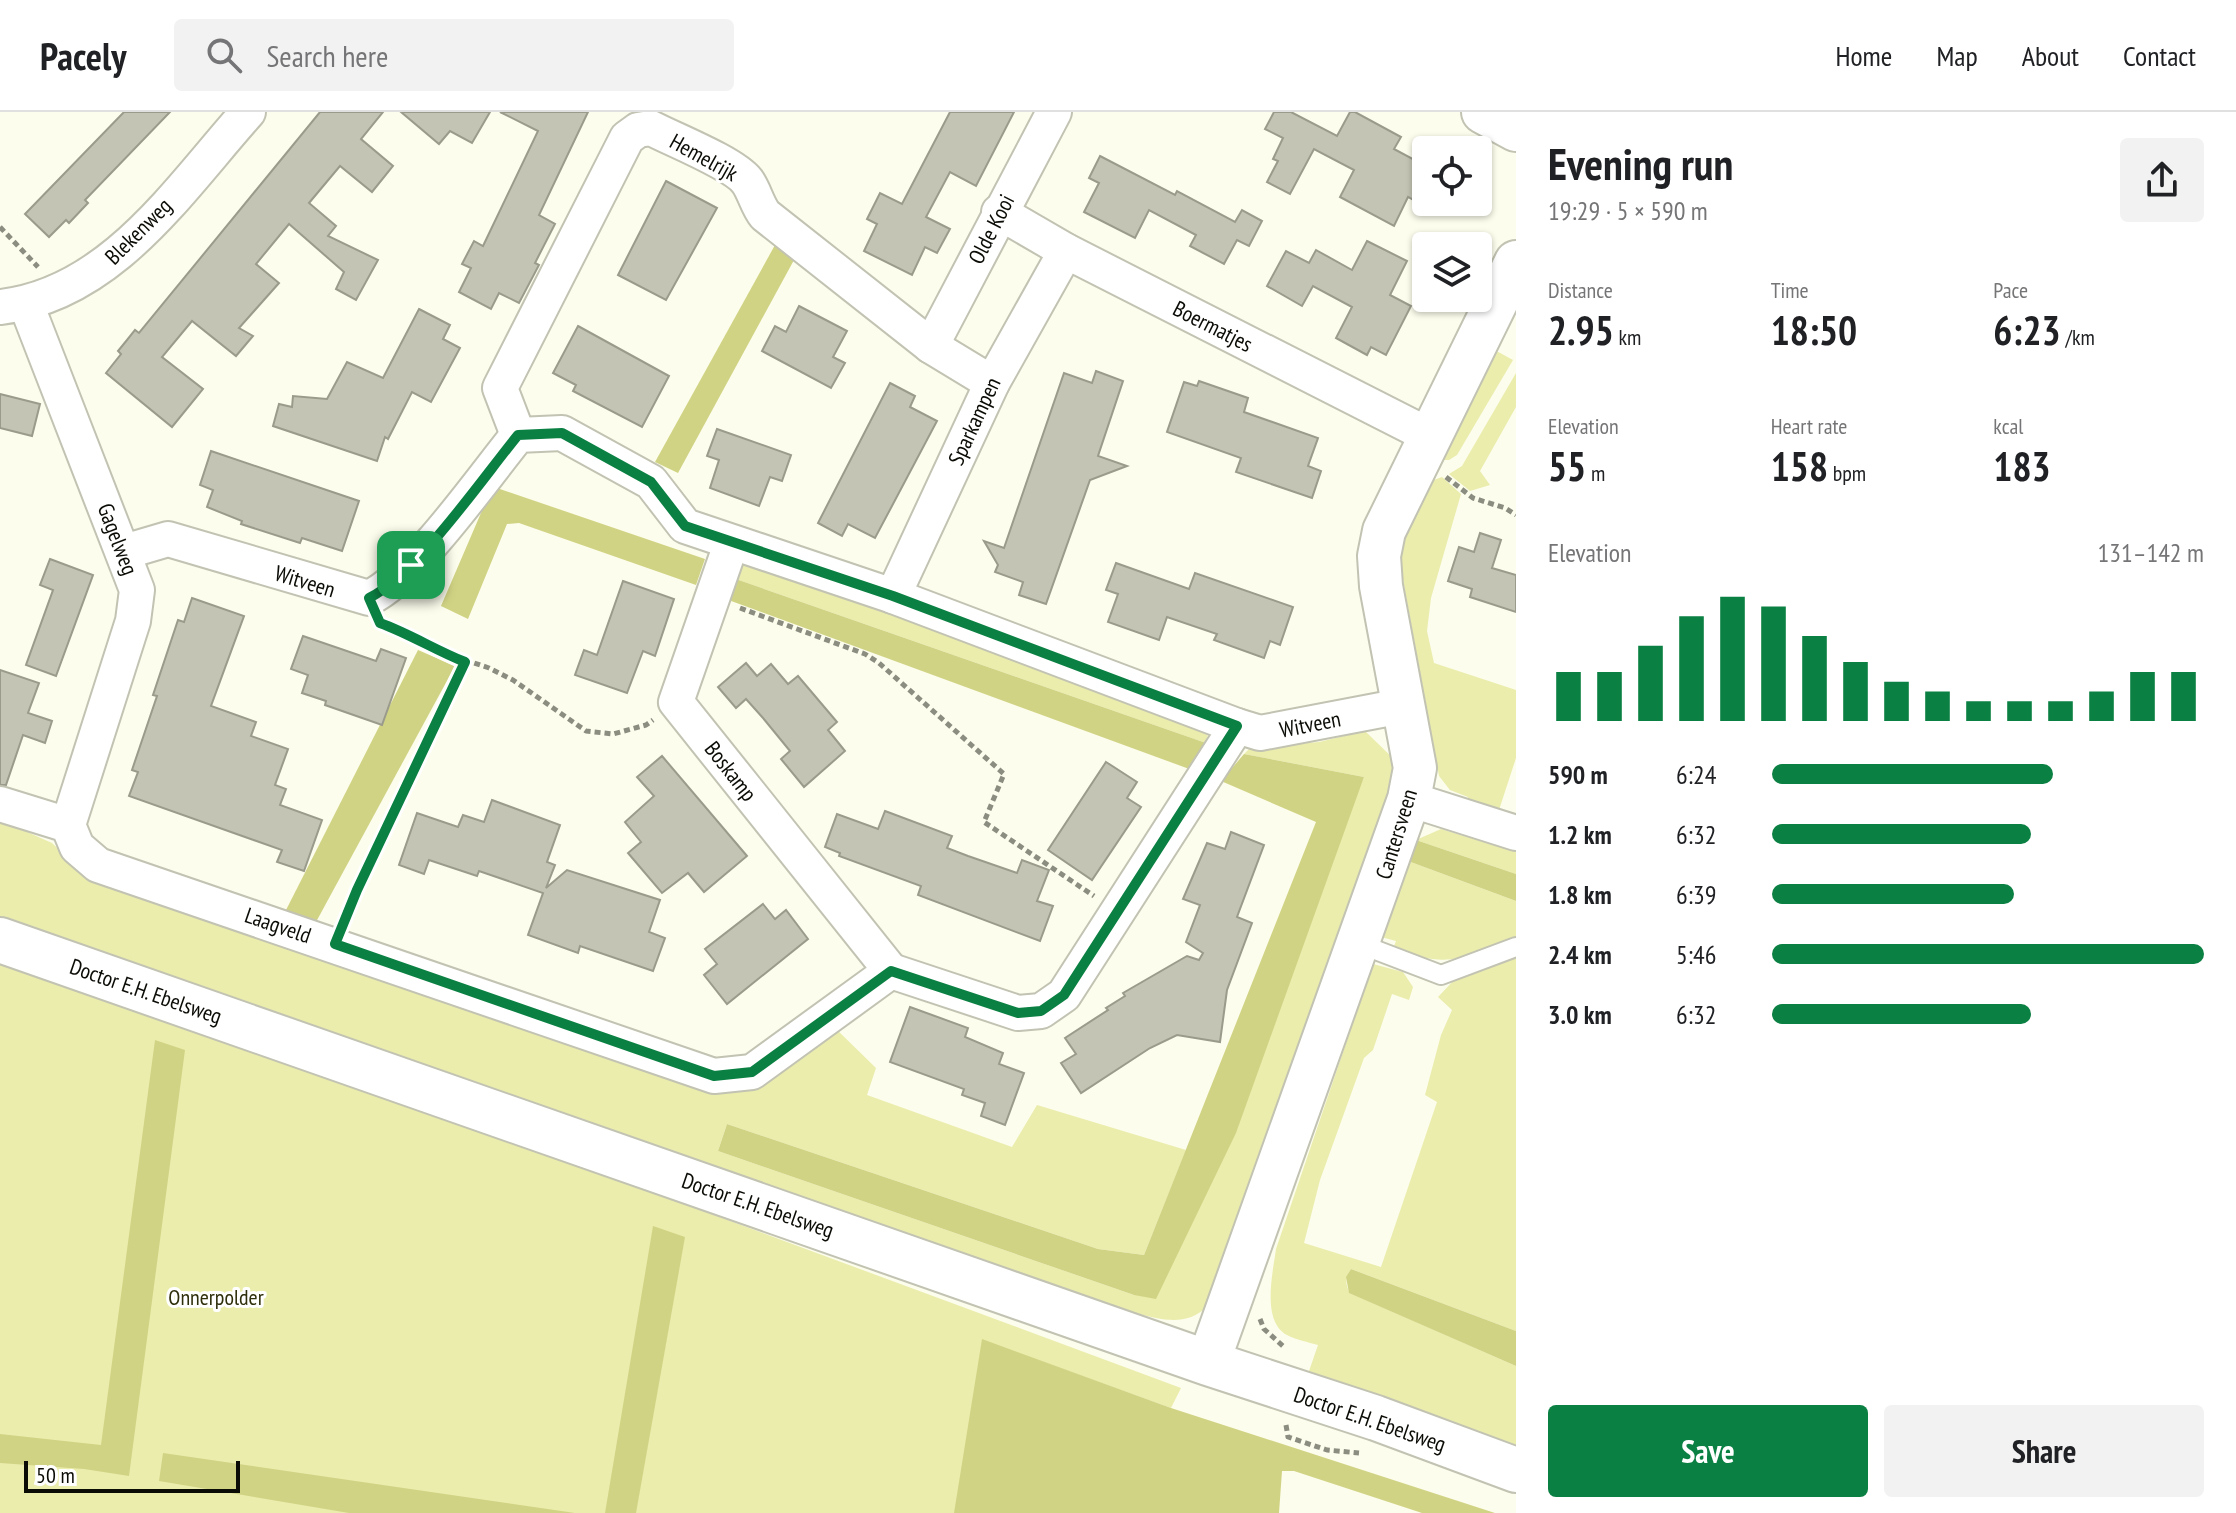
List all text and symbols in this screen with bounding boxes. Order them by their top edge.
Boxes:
search box [174,19,734,91]
text: Pacely [40,31,126,80]
icon: search [202,33,246,77]
text: Search here [266,36,388,75]
text: Home [1836,37,1892,74]
text: Map [1936,37,1978,74]
text: About [2022,37,2079,74]
text: Contact [2123,37,2196,74]
street label: Hemelrijk [665,127,743,187]
text: Evening run [1548,135,1733,192]
map controls [1412,136,1492,312]
button: locate [1412,136,1492,216]
button: share [2120,138,2204,222]
street label: Olde Kooi [962,190,1020,268]
street label: Blekenweg [99,192,177,270]
text: 19:29 · 5 × 590 m [1548,194,1708,227]
button: layers [1412,232,1492,312]
text: Distance [1548,276,1613,304]
text: Time [1771,276,1809,304]
text: Pace [1993,276,2028,304]
street label: Boermatjes [1169,294,1257,358]
text: 2.95 [1548,304,1614,356]
text: 18:50 [1771,304,1857,356]
text: 6:23 [1993,304,2061,356]
text: km [1614,323,1641,351]
text: /km [2061,323,2095,351]
street label: Sparkampen [941,373,1007,469]
text: Elevation [1548,412,1619,440]
text: Heart rate [1771,412,1847,440]
text: kcal [1993,412,2023,440]
text: 55 [1548,440,1586,492]
text: 158 [1771,440,1828,492]
text: 183 [1993,440,2051,492]
text: m [1586,459,1605,487]
text: bpm [1828,459,1866,487]
street label: Gagelweg [92,499,144,579]
pin [377,531,445,599]
text: Elevation [1548,536,1631,569]
text: 131–142 m [2098,536,2204,569]
icon: arrive [389,543,433,587]
street label: Witveen [271,559,339,603]
street label: Witveen [1277,704,1343,744]
street label: Boskamp [699,735,763,807]
text: 590 m [1548,758,1608,791]
text: 6:24 [1676,758,1716,791]
street label: Cantersveen [1369,785,1423,883]
text: 1.2 km [1548,818,1612,851]
text: 6:32 [1676,818,1716,851]
text: 1.8 km [1548,878,1612,911]
text: 6:39 [1676,878,1716,911]
street label: Laagveld [241,901,315,949]
text: 2.4 km [1548,938,1612,971]
text: 5:46 [1676,938,1716,971]
street label: Doctor E.H. Ebelsweg [66,952,226,1030]
text: 3.0 km [1548,998,1612,1031]
text: 6:32 [1676,998,1716,1031]
street label: Doctor E.H. Ebelsweg [678,1166,838,1244]
park label: Onnerpolder [168,1283,264,1311]
street label: Doctor E.H. Ebelsweg [1290,1380,1450,1458]
button: Save [1548,1405,1868,1497]
button: Share [1884,1405,2204,1497]
scale bar [24,1457,240,1493]
text: 50 m [36,1461,75,1489]

